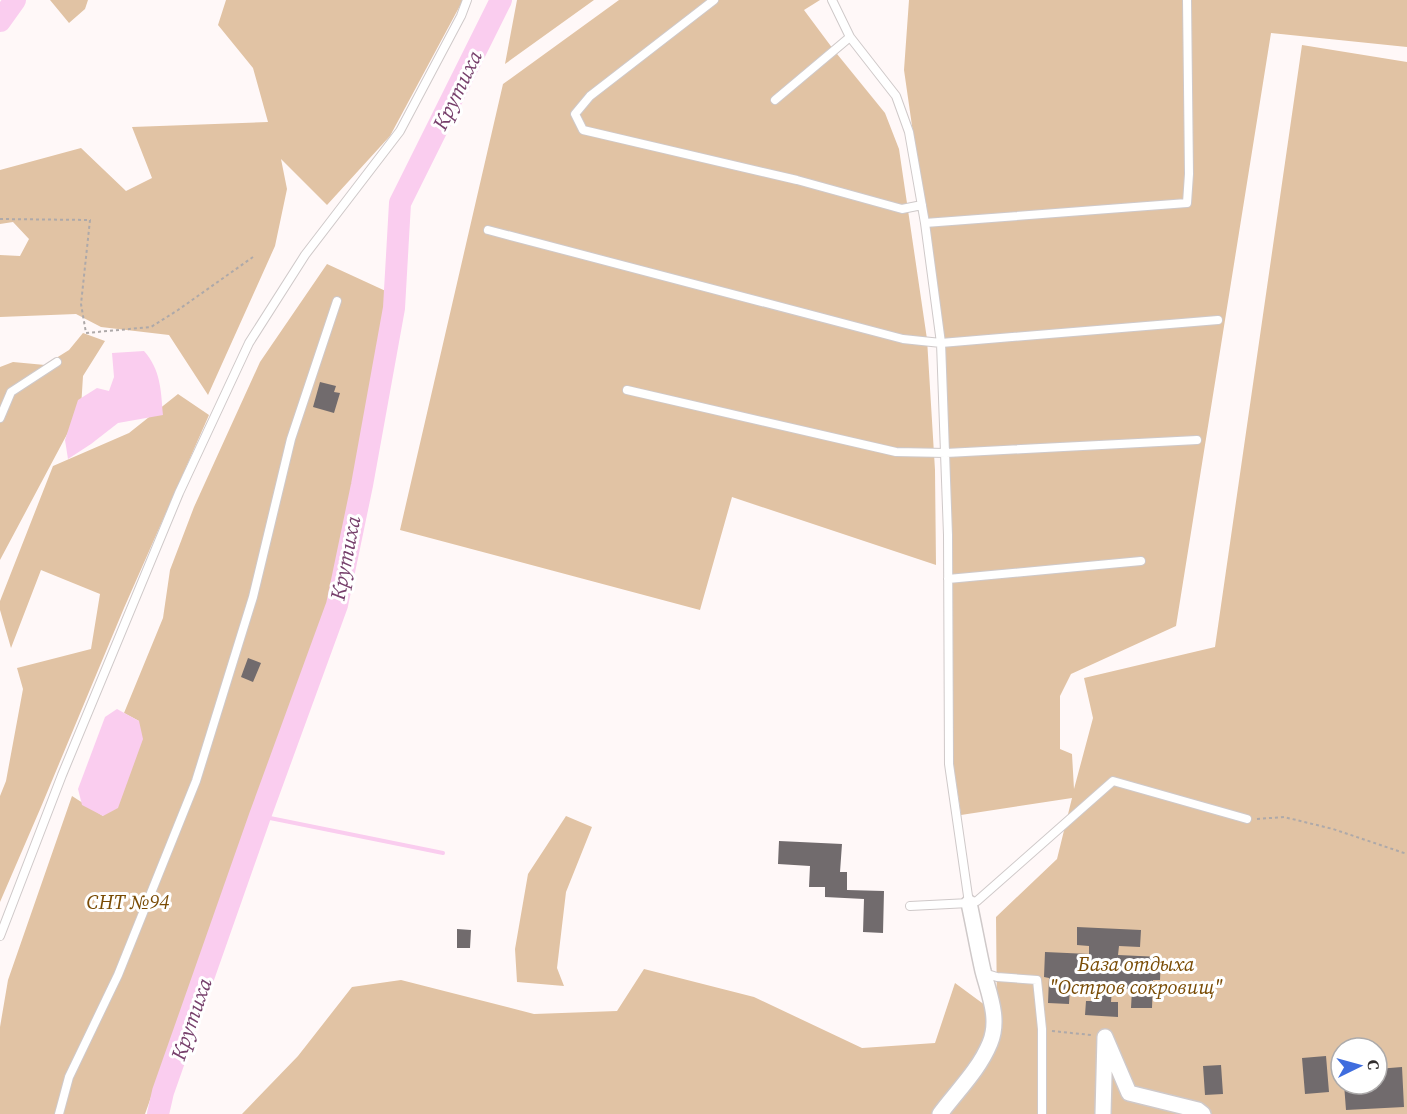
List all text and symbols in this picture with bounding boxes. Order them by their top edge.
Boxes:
water label: Крутиха [425,45,489,136]
water label: Крутиха [322,513,367,604]
park label: СНТ №94 [87,888,169,916]
park label: База отдыха "Остров сокровищ" [1049,950,1223,1001]
water label: Крутиха [163,974,219,1065]
north arrow [1329,1036,1389,1096]
text: С [1363,1059,1385,1071]

